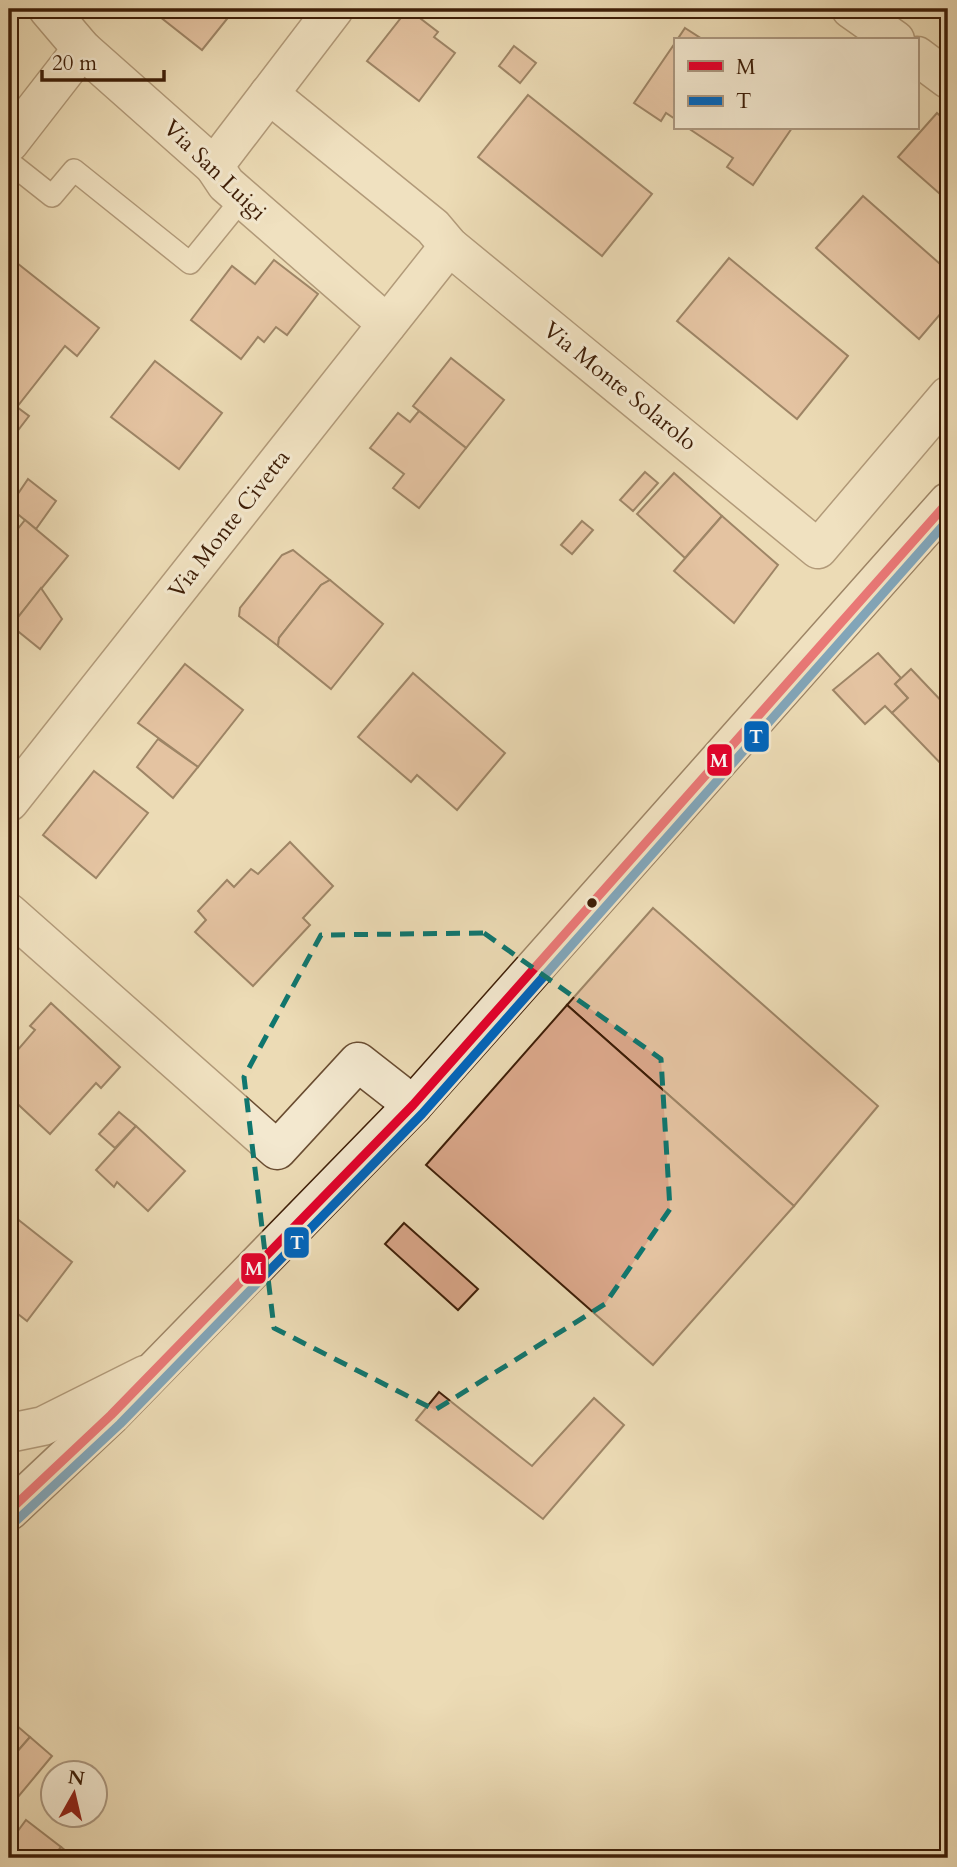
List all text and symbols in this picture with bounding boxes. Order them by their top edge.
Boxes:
scale bar [42,38,164,82]
legend [674,38,918,130]
text: 20 m [52,49,97,78]
text: M [736,53,756,82]
text: T [736,87,751,116]
street label: Via San Luigi [157,113,273,227]
street label: Via Monte Solarolo [537,314,703,458]
street label: Via Monte Civetta [161,443,297,605]
line badge: T [743,720,770,753]
text: T [749,724,763,750]
line badge: M [706,743,733,777]
text: M [710,748,729,774]
unlabelled marker [585,896,599,910]
line badge: T [283,1226,310,1259]
text: T [290,1230,304,1256]
line badge: M [240,1252,267,1285]
text: M [245,1256,264,1282]
north arrow [38,1758,108,1828]
text: N [66,1764,87,1792]

